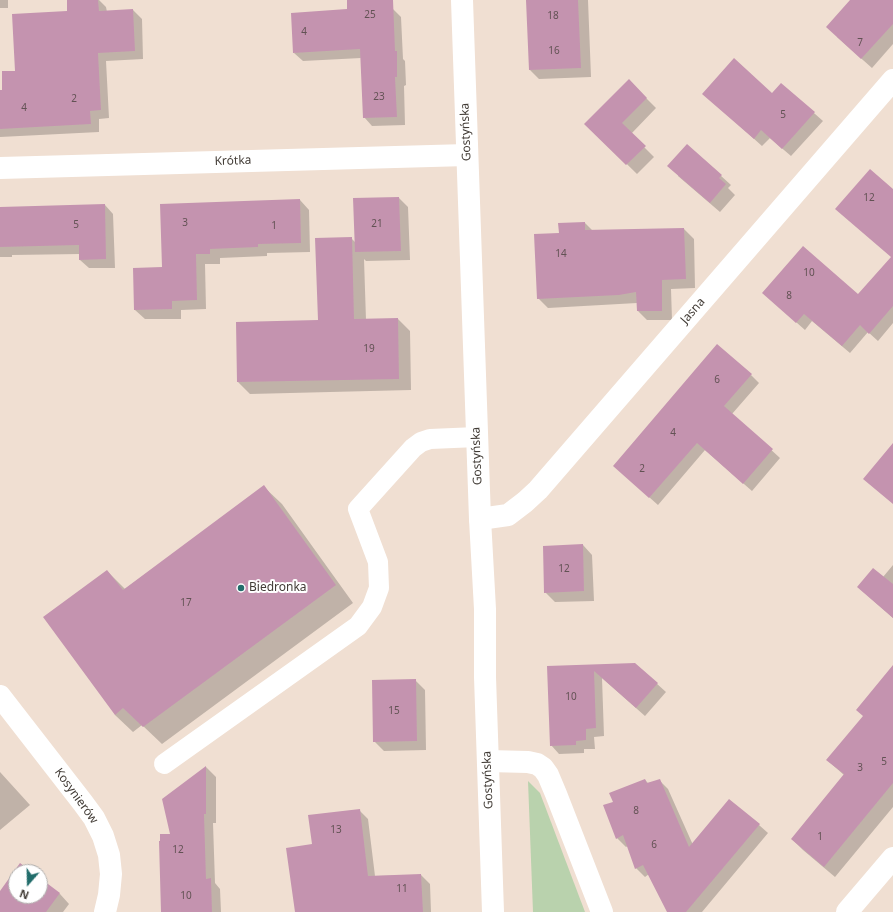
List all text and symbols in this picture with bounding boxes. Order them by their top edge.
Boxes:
house number: 25 [364,9,376,21]
house number: 18 [547,10,559,22]
house number: 4 [301,26,307,38]
house number: 7 [857,37,863,49]
house number: 16 [548,45,560,57]
house number: 23 [373,91,385,103]
house number: 2 [71,93,77,105]
house number: 4 [21,102,27,114]
street label: Gostyńska [458,103,474,161]
house number: 5 [780,109,786,121]
street label: Krótka [214,153,252,169]
house number: 12 [863,192,875,204]
house number: 3 [182,217,188,229]
house number: 21 [371,218,383,230]
house number: 5 [73,219,79,231]
house number: 1 [271,220,277,232]
house number: 14 [555,248,567,260]
house number: 10 [803,267,815,279]
house number: 8 [786,290,792,302]
street label: Jasna [678,295,708,327]
house number: 19 [363,343,375,355]
house number: 6 [714,374,720,386]
street label: Gostyńska [469,427,485,485]
house number: 4 [670,427,676,439]
house number: 2 [639,463,645,475]
house number: 12 [558,563,570,575]
place label: Biedronka [249,581,307,595]
marker: Biedronka [236,583,246,593]
house number: 17 [180,597,192,609]
house number: 10 [565,691,577,703]
house number: 15 [388,705,400,717]
street label: Gostyńska [480,751,496,809]
house number: 5 [881,756,887,768]
house number: 3 [857,762,863,774]
street label: Kosynierów [51,765,101,827]
house number: 8 [633,805,639,817]
house number: 13 [330,824,342,836]
house number: 1 [817,831,823,843]
house number: 6 [651,839,657,851]
house number: 12 [172,844,184,856]
north arrow [8,864,48,904]
house number: 11 [396,883,408,895]
text: N [17,886,31,903]
house number: 10 [180,890,192,902]

